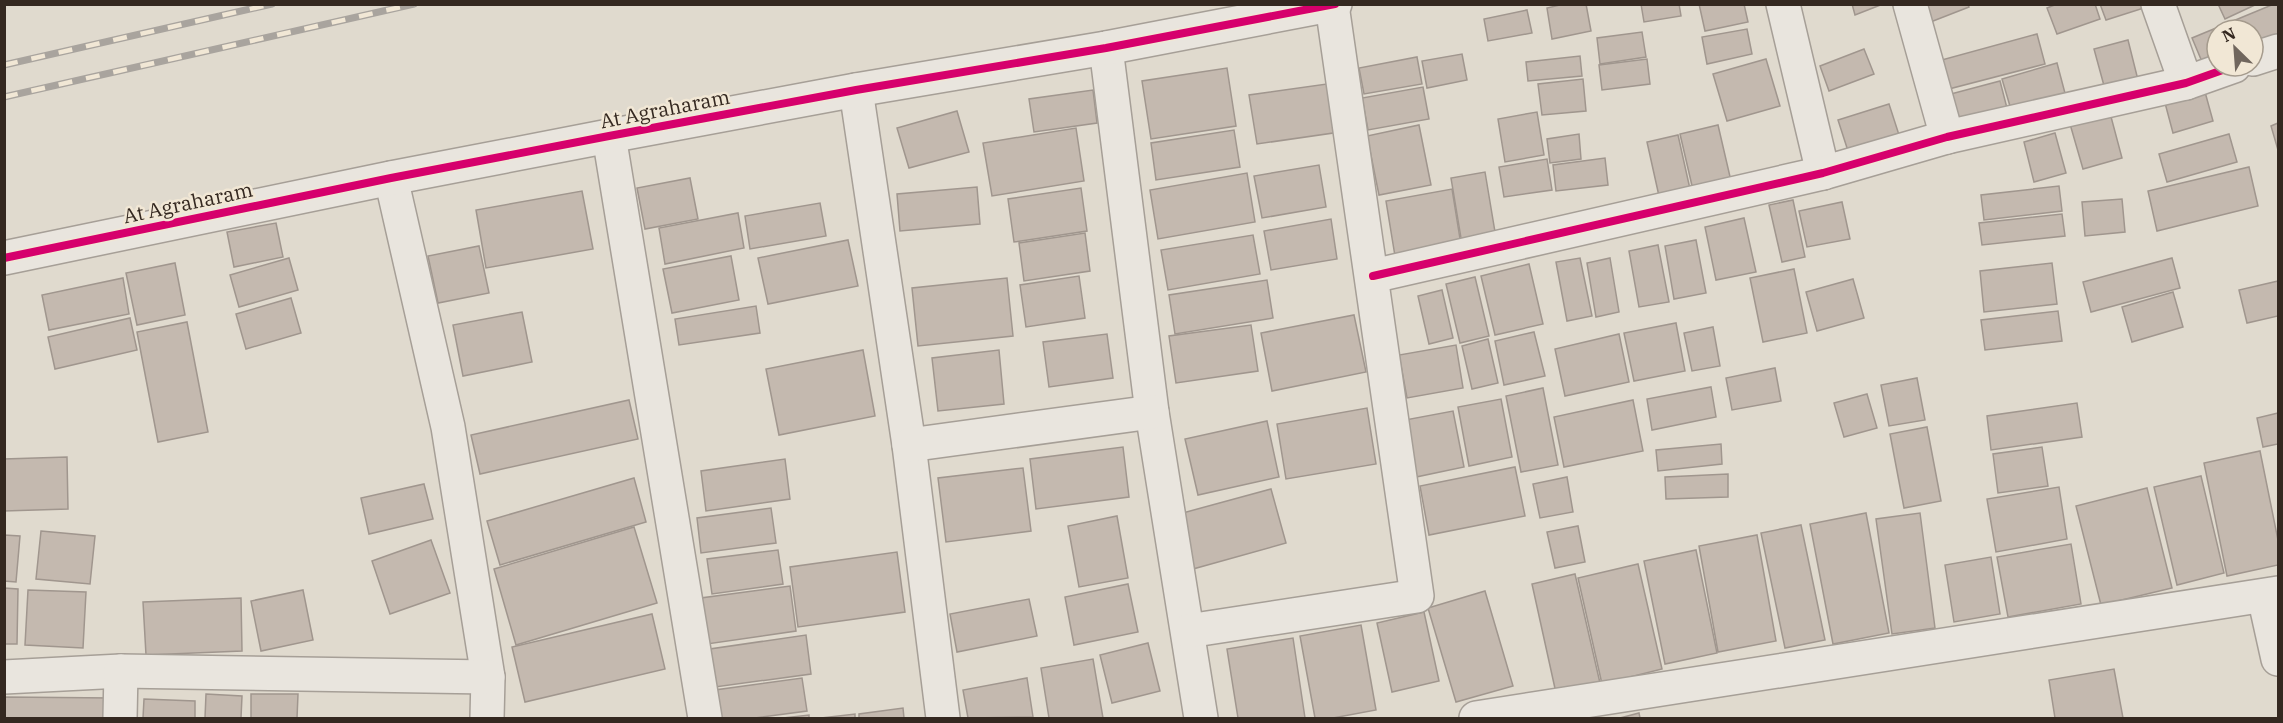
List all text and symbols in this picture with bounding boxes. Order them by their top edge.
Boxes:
north arrow [2205,18,2265,78]
text: N [2219,23,2239,46]
street label: At Agraharam [598,83,732,134]
street label: At Agraharam [121,176,255,229]

